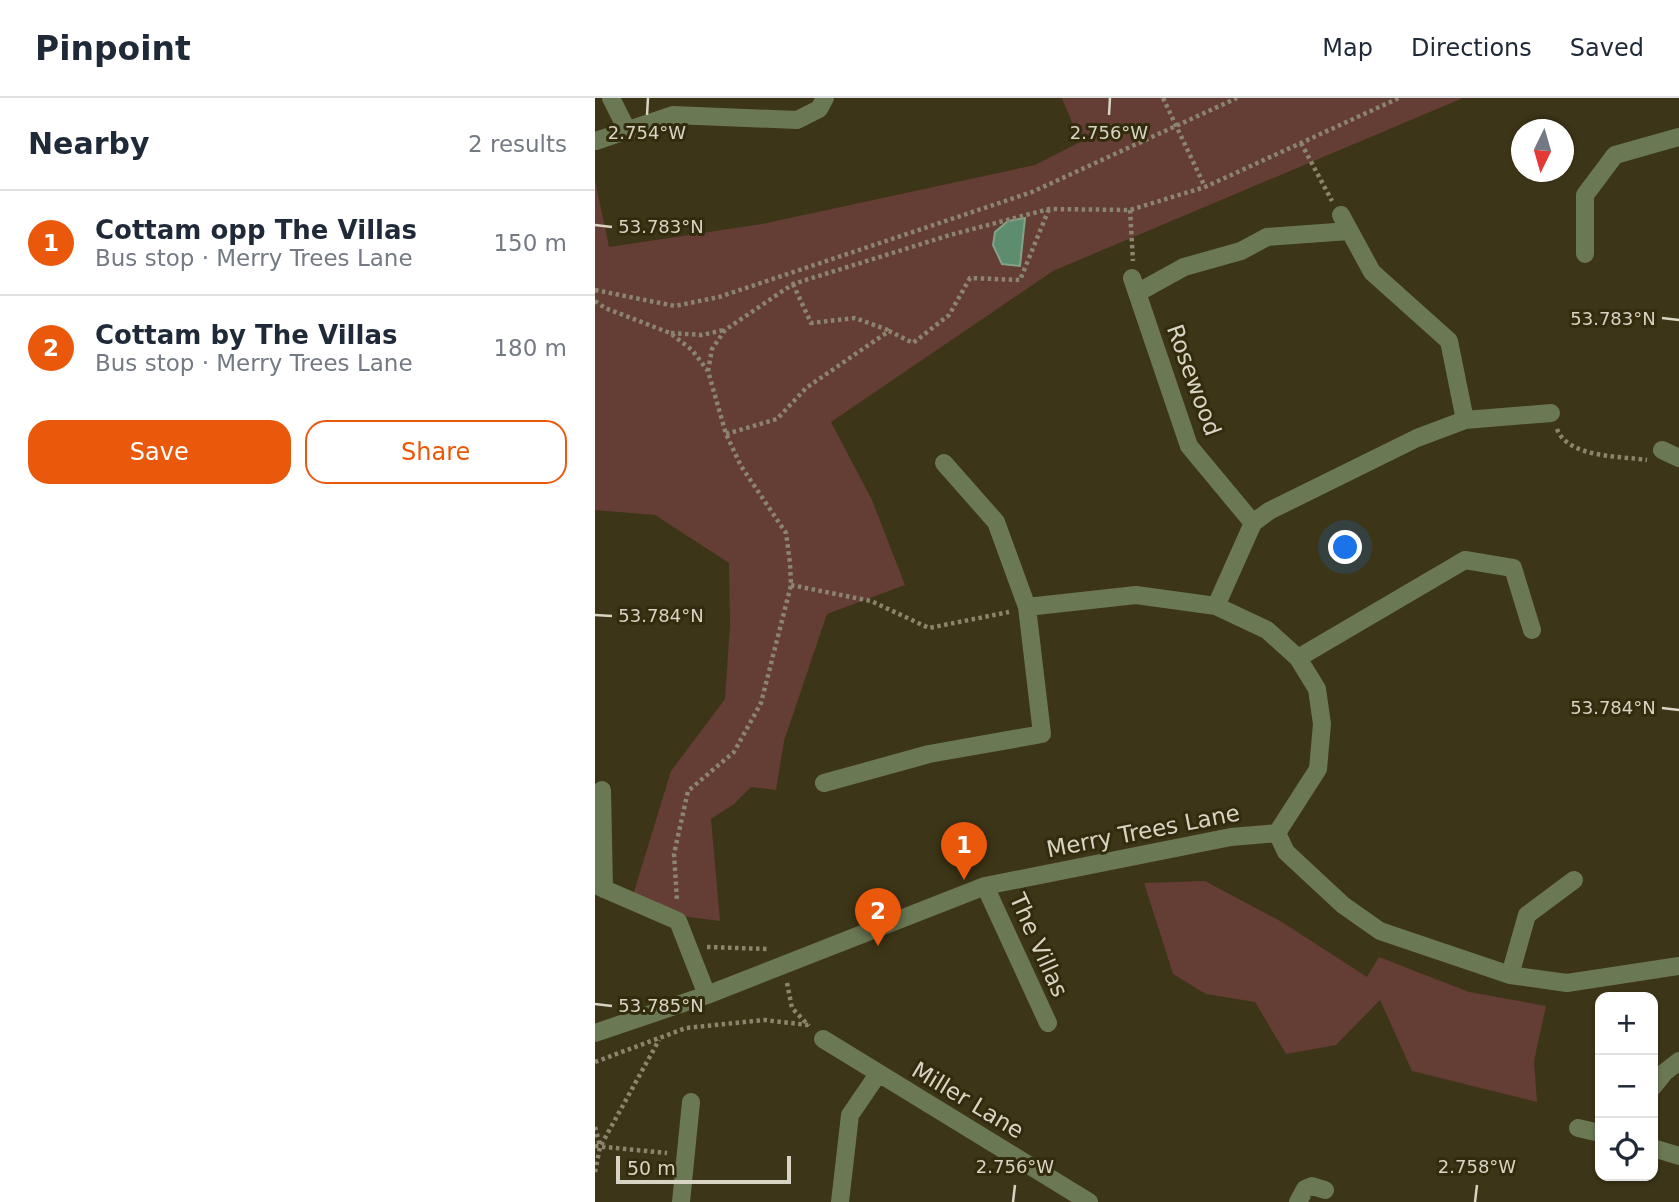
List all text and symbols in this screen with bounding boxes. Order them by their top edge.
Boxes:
text: Pinpoint [35,29,191,68]
text: Map [1322,34,1373,62]
text: Directions [1411,34,1532,62]
text: Saved [1570,34,1644,62]
north arrow [1511,119,1574,182]
text: 2.754°W [608,122,686,143]
text: 2.756°W [1070,122,1148,143]
text: Nearby [28,126,150,161]
text: 2 results [468,131,567,157]
text: Cottam opp The Villas [95,215,417,245]
text: 53.783°N [618,216,704,237]
text: 1 [43,230,59,256]
text: 150 m [493,230,567,256]
text: Bus stop · Merry Trees Lane [95,245,413,271]
text: 53.783°N [1570,308,1656,329]
text: Cottam by The Villas [95,320,397,350]
street label: Rosewood [1162,321,1226,439]
text: 2 [43,335,59,361]
text: 180 m [493,335,567,361]
text: Bus stop · Merry Trees Lane [95,350,413,376]
button: Save [28,420,291,484]
button: Share [305,420,567,484]
your location [1328,530,1362,564]
text: 53.784°N [618,605,704,626]
text: 53.784°N [1570,697,1656,718]
street label: Merry Trees Lane [1044,800,1242,862]
pin: 1 [941,822,987,880]
pin: 2 [855,888,901,946]
street label: The Villas [1004,888,1073,1001]
map controls [1595,992,1658,1181]
button: + [1595,992,1658,1055]
text: 53.785°N [618,995,704,1016]
button: − [1595,1055,1658,1118]
street label: Miller Lane [907,1057,1029,1143]
button: locate [1595,1118,1658,1181]
scale bar [616,1153,791,1185]
text: 2.756°W [976,1156,1054,1177]
text: 2.758°W [1438,1156,1516,1177]
text: 50 m [627,1157,676,1179]

